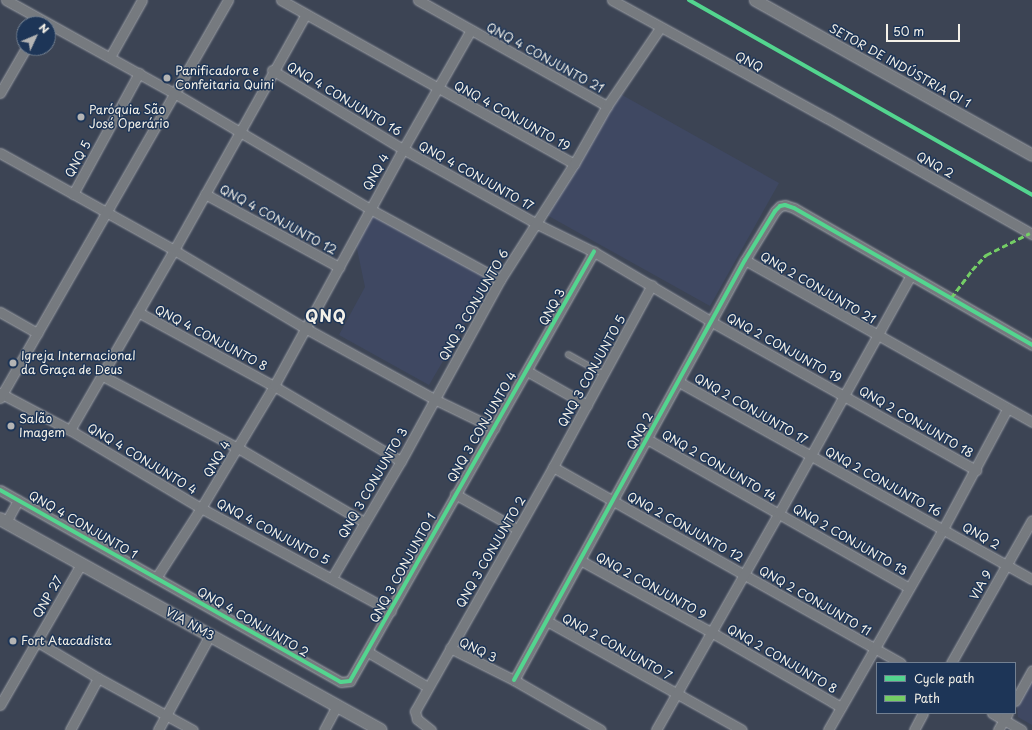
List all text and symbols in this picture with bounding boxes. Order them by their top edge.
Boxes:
north arrow [16,16,56,56]
scale bar [888,16,962,42]
text: N [35,19,53,37]
street label: QNQ 4 CONJUNTO 21 [483,19,607,97]
street label: SETOR DE INDÚSTRIA QI 1 [826,21,974,111]
text: 50 m [893,22,924,40]
street label: QNQ [733,49,765,75]
street label: QNQ 4 CONJUNTO 16 [283,58,405,140]
place label: Panificadora e Confeitaria Quini [175,64,275,92]
marker: Panificadora e Confeitaria Quini [162,73,172,83]
street label: QNQ 4 CONJUNTO 19 [451,78,573,154]
place label: Paróquia São José Operário [89,103,169,131]
marker: Paróquia São José Operário [76,112,86,122]
street label: QNQ 5 [62,138,94,180]
street label: QNQ 4 CONJUNTO 17 [415,138,537,214]
street label: QNQ 2 [913,149,957,181]
street label: QNQ 4 [360,150,392,194]
street label: QNQ 4 CONJUNTO 12 [216,181,340,259]
street label: QNQ 3 CONJUNTO 6 [436,246,512,364]
street label: QNQ 2 CONJUNTO 21 [756,248,880,328]
street label: QNQ 3 [536,285,568,329]
street label: QNQ 4 CONJUNTO 8 [151,302,271,374]
district label: QNQ [305,305,347,325]
street label: QNQ 2 CONJUNTO 19 [722,310,846,386]
street label: QNQ 3 CONJUNTO 5 [555,312,629,430]
place label: Igreja Internacional da Graça de Deus [21,349,136,377]
marker: Igreja Internacional da Graça de Deus [8,358,18,368]
street label: QNQ 3 CONJUNTO 4 [444,368,520,486]
street label: QNQ 2 CONJUNTO 17 [690,370,812,448]
street label: QNQ 2 CONJUNTO 18 [855,382,977,462]
street label: QNQ 2 [624,409,656,453]
place label: Salão Imagem [19,412,65,440]
street label: QNQ 4 CONJUNTO 4 [84,420,200,498]
marker: Salão Imagem [6,421,16,431]
street label: QNQ 3 CONJUNTO 3 [335,424,411,542]
street label: QNQ 2 CONJUNTO 14 [657,426,781,506]
street label: QNQ 4 [200,438,234,480]
street label: QNQ 2 CONJUNTO 16 [821,443,945,521]
street label: QNQ 4 CONJUNTO 1 [25,487,141,563]
street label: QNQ 2 CONJUNTO 12 [623,488,747,566]
street label: QNQ 3 CONJUNTO 2 [453,493,529,611]
street label: QNQ 4 CONJUNTO 5 [213,496,333,568]
street label: QNQ 2 CONJUNTO 13 [788,500,912,580]
street label: QNQ 3 CONJUNTO 1 [366,510,440,626]
street label: QNQ 2 [959,519,1003,553]
street label: QNQ 2 CONJUNTO 9 [592,549,710,623]
street label: QNQ 2 CONJUNTO 11 [755,562,875,640]
street label: VIA 9 [967,567,995,603]
street label: QNP 27 [30,574,66,620]
street label: QNQ 4 CONJUNTO 2 [194,584,312,660]
street label: VIA NM3 [163,605,217,643]
street label: QNQ 2 CONJUNTO 7 [558,610,676,684]
street label: QNQ 2 CONJUNTO 8 [723,621,841,697]
place label: Fort Atacadista [21,634,112,648]
street label: QNQ 3 [456,634,500,666]
marker: Fort Atacadista [8,636,18,646]
legend [876,662,1016,714]
text: Cycle path [914,669,975,687]
text: Path [914,689,940,707]

